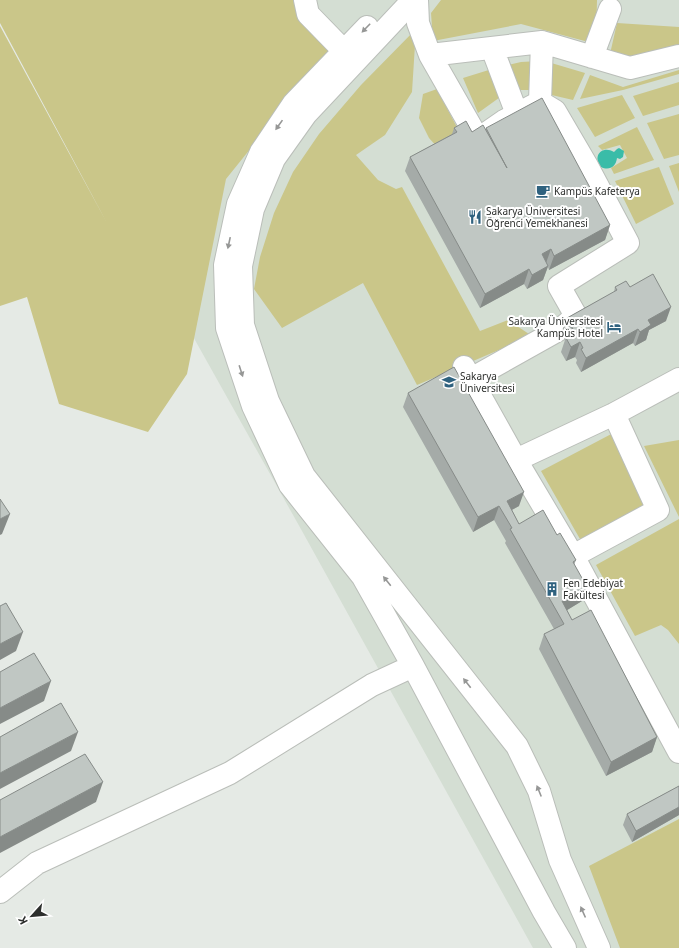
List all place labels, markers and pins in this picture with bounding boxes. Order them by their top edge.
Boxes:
cafe icon: Kampüs Kafeterya [535,183,551,199]
place label: Kampüs Kafeterya [554,184,640,198]
place label: Sakarya Üniversitesi Öğrenci Yemekhanesi [486,204,588,230]
restaurant icon: Sakarya Üniversitesi Öğrenci Yemekhanesi [467,209,483,225]
place label: Sakarya Üniversitesi Kampüs Hotel [509,314,603,340]
hotel icon: Sakarya Üniversitesi Kampüs Hotel [606,319,622,335]
place label: Sakarya Üniversitesi [460,369,515,395]
school or university icon: Sakarya Üniversitesi [441,374,457,390]
place label: Fen Edebiyat Fakültesi [563,576,623,602]
building icon: Fen Edebiyat Fakültesi [544,581,560,597]

